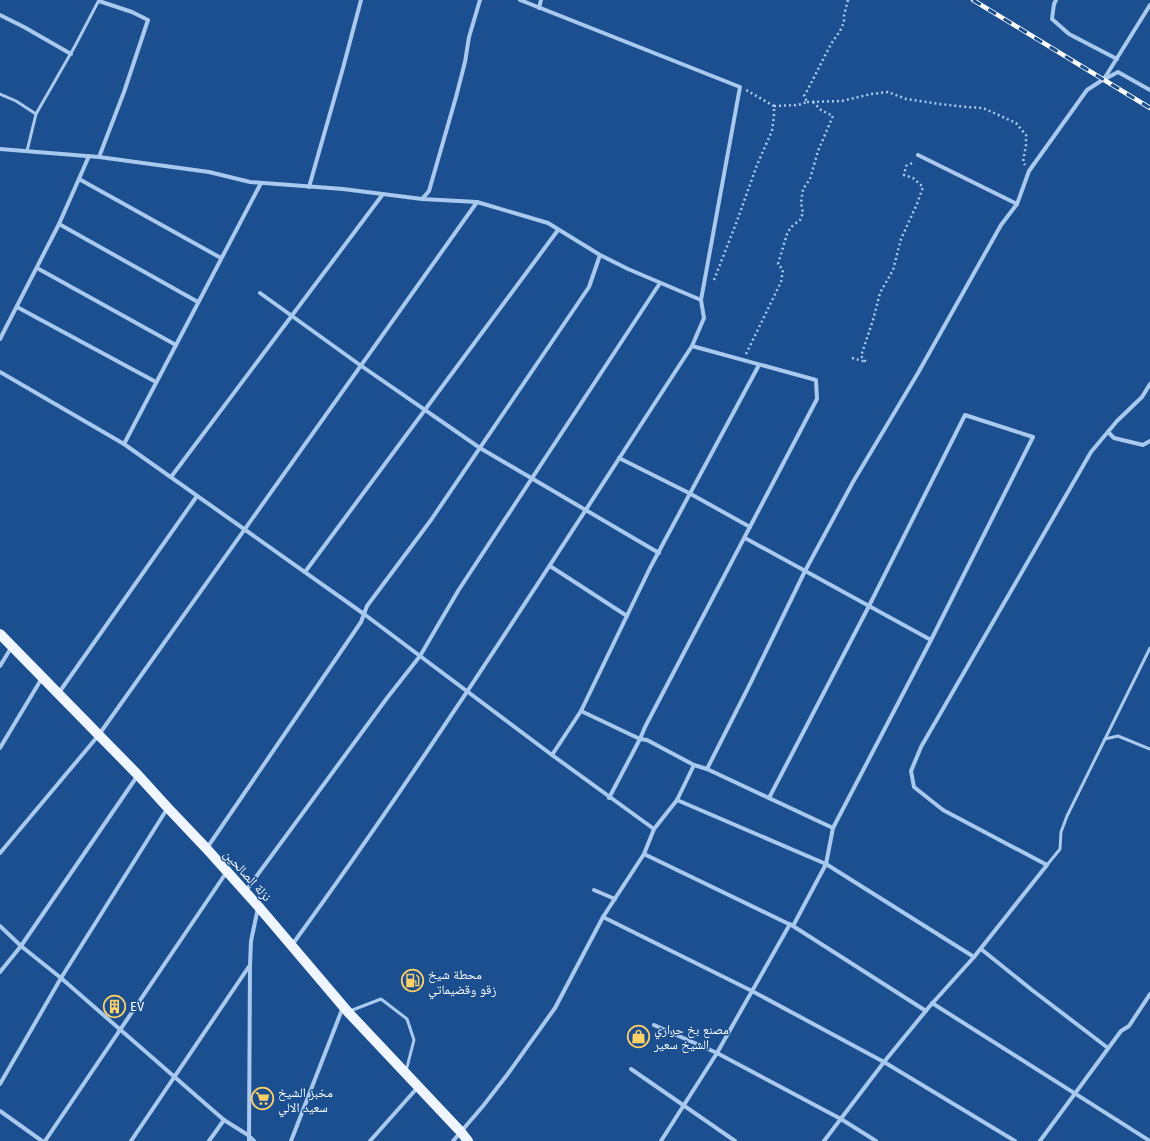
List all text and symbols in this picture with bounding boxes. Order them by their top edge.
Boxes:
street label: نزلة الصالحين [220,847,275,905]
place label: محطة شيخ زقو وقضيماتي [428,967,496,1000]
fuel station icon: محطة شيخ زقو وقضيماتي [400,968,426,994]
building icon: EV [102,993,128,1019]
place label: EV [130,999,145,1014]
place label: مصنع بخ حراري الشيخ سعير [653,1022,729,1054]
shop icon: مصنع بخ حراري الشيخ سعير [626,1023,652,1049]
place label: مخبز الشيخ سعيد الالي [278,1085,333,1118]
supermarket icon: مخبز الشيخ سعيد الالي [249,1086,275,1112]

